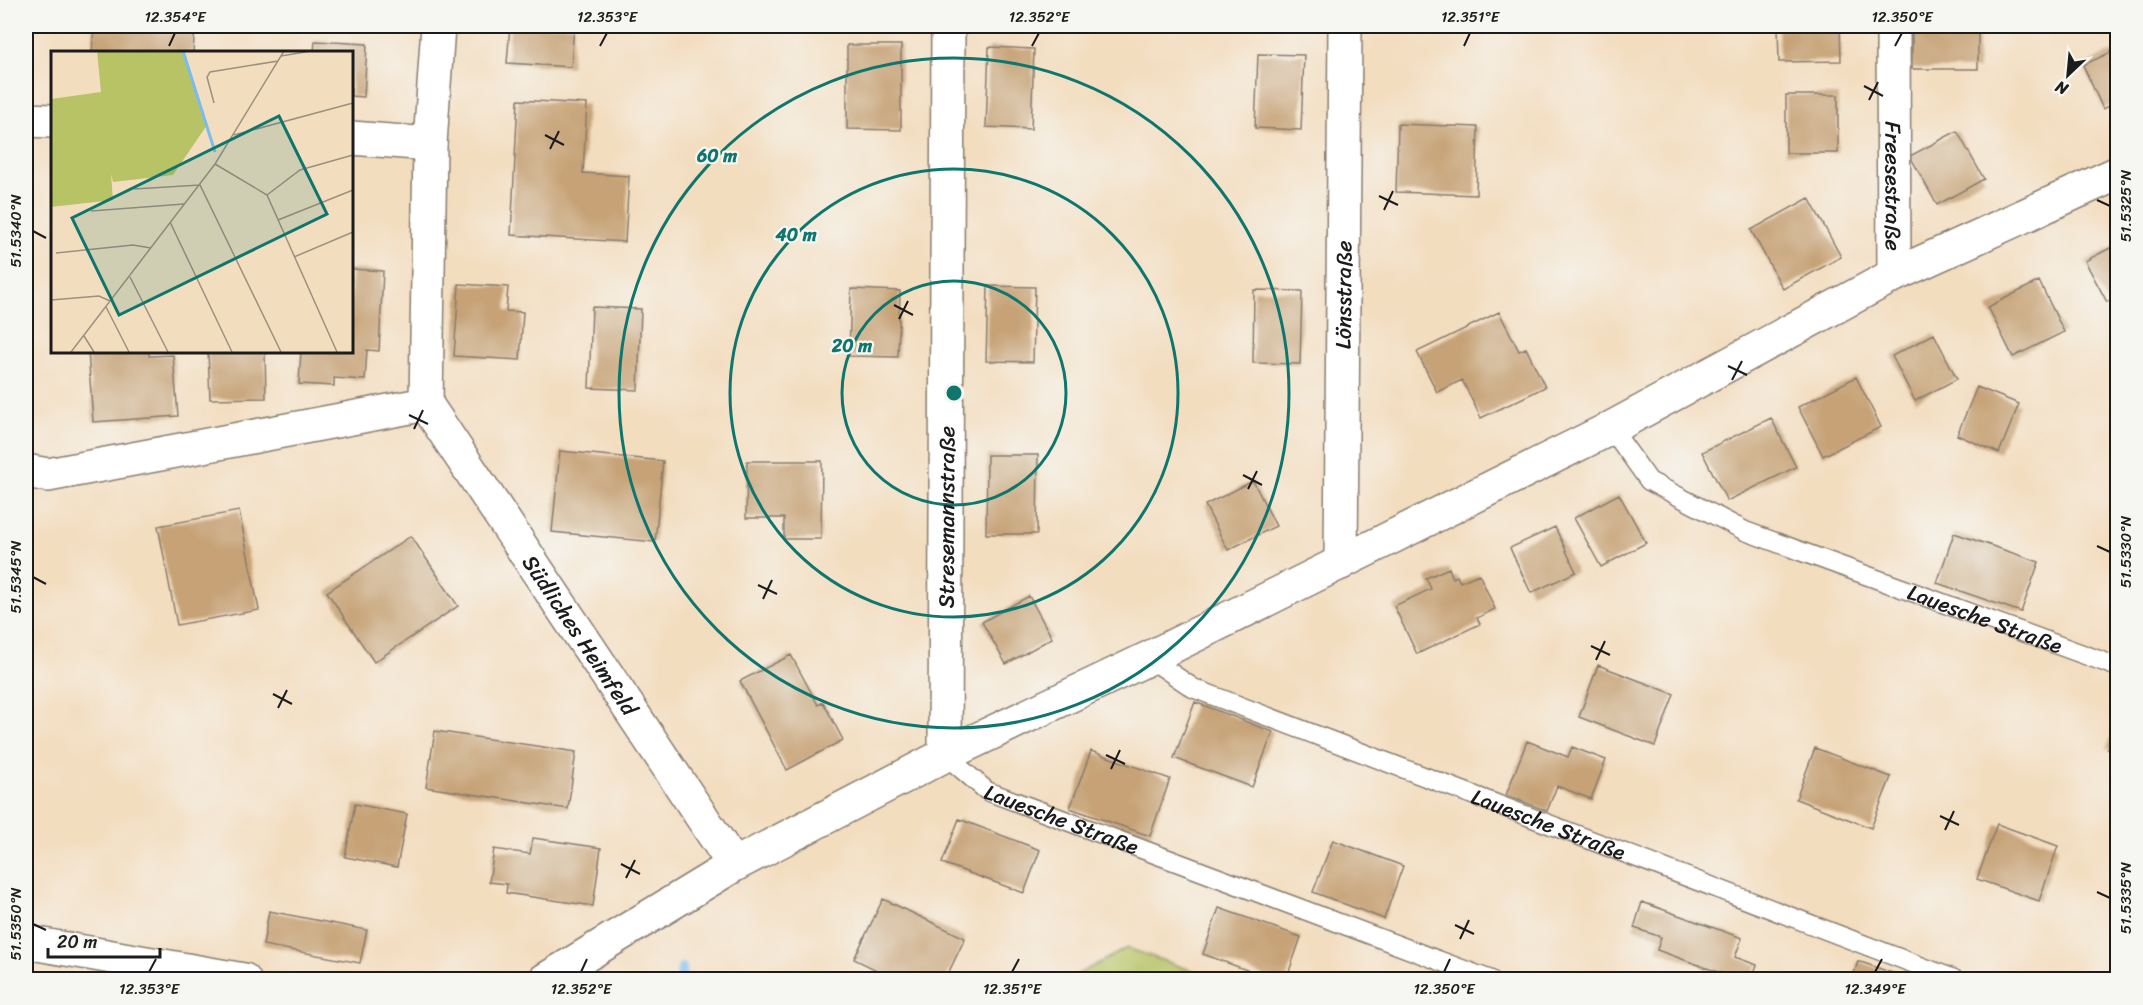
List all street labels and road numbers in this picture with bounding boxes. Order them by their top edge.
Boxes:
street label: Freesestraße [1874,121,1913,251]
street label: Lönsstraße [1323,241,1363,349]
street label: Stresemannstraße [926,426,966,608]
street label: Südliches Heimfeld [512,546,649,725]
street label: Lauesche Straße [1902,572,2069,665]
street label: Lauesche Straße [979,772,1145,866]
street label: Lauesche Straße [1466,777,1632,871]

